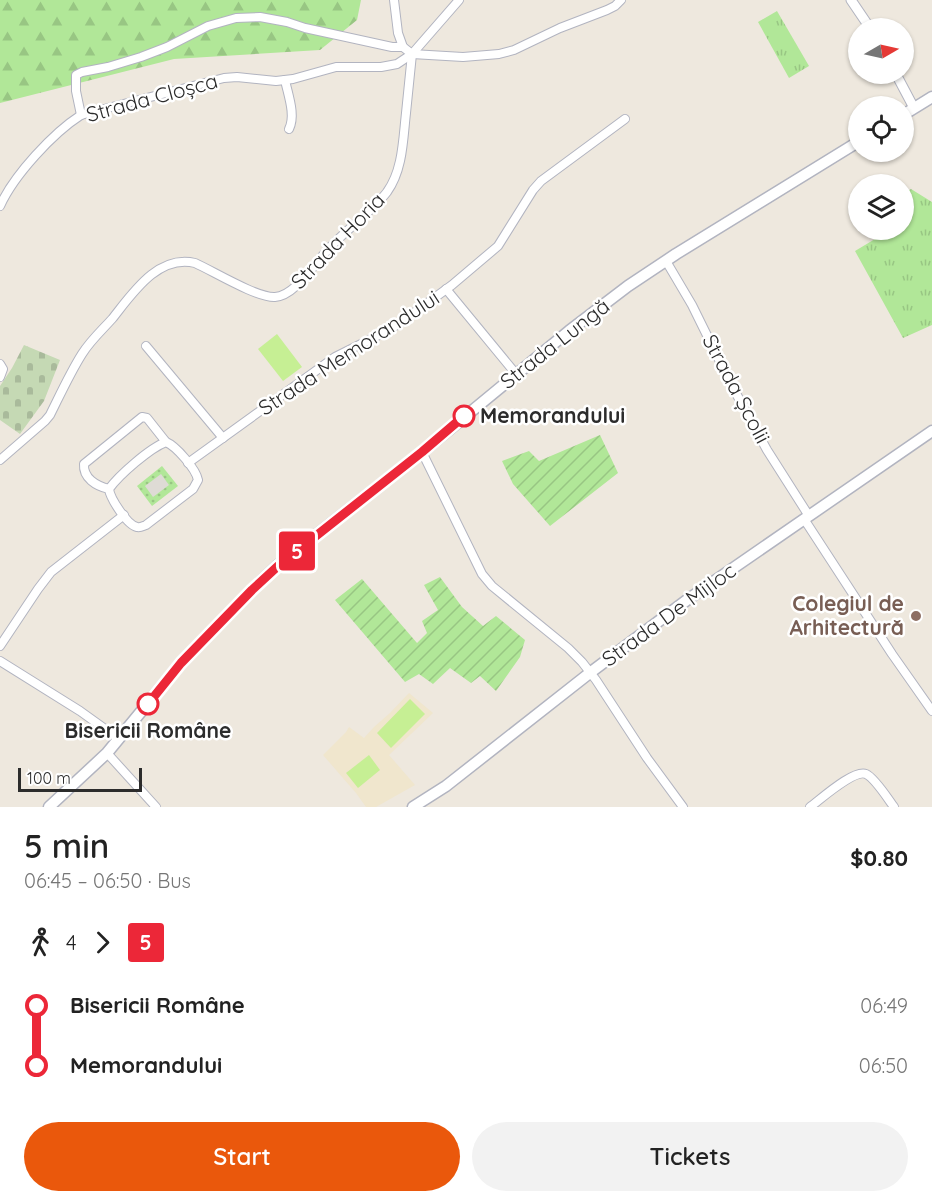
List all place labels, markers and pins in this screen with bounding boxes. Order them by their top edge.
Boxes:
place label: Memorandului [480,402,625,428]
marker: Memorandului [453,405,475,427]
place label: Colegiul de Arhitectură [789,590,904,640]
marker: Colegiul de Arhitectură [909,609,923,623]
marker: Bisericii Române [137,693,159,715]
place label: Bisericii Române [65,717,231,743]

